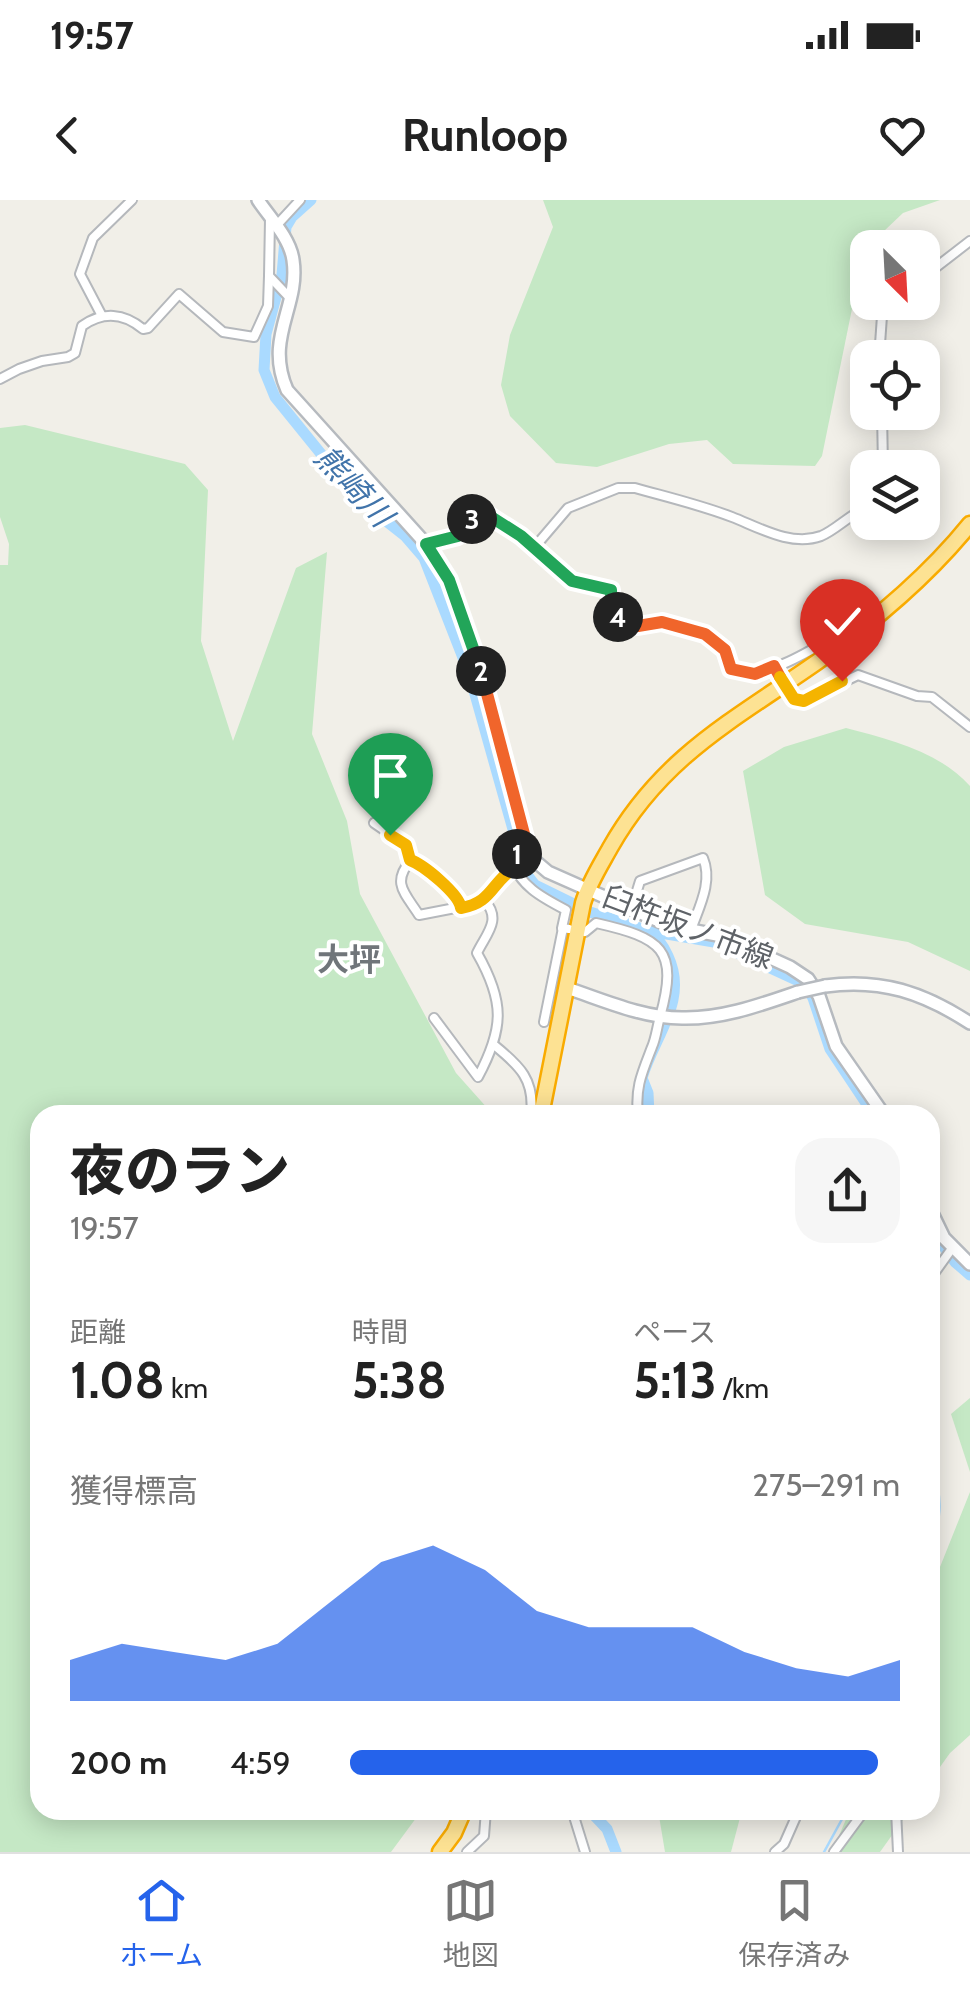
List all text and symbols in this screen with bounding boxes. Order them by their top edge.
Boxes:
text: 19:57 [50,12,134,59]
icon: back [40,108,95,163]
text: Runloop [402,108,568,162]
icon: heart [875,108,930,163]
north arrow [850,230,940,320]
map controls [850,230,940,540]
button: locate [850,340,940,430]
water label: 熊崎川 [307,438,403,537]
button: layers [850,450,940,540]
pin: 3 [447,494,497,544]
text: 3 [464,502,480,536]
pin [800,579,885,682]
pin: 4 [593,592,643,642]
icon: check [815,594,870,649]
text: 4 [609,600,627,634]
pin: 2 [456,646,506,696]
text: 2 [474,654,488,688]
pin [348,733,433,836]
icon: arrive [363,748,418,803]
pin: 1 [492,829,542,879]
text: 1 [512,837,522,871]
street label: 臼杵坂ノ市線 [597,877,779,977]
district label: 大坪 [317,940,381,979]
text: 夜のラン [70,1137,290,1204]
button: share [795,1138,900,1243]
text: 19:57 [70,1208,139,1247]
text: 距離 [70,1315,126,1349]
text: 時間 [352,1315,408,1349]
text: ペース [633,1315,716,1349]
text: 1.08 [70,1350,165,1411]
text: 5:38 [352,1350,447,1411]
text: 5:13 [633,1350,717,1411]
text: km [165,1371,208,1405]
text: /km [717,1371,769,1405]
text: 275–291 m [752,1465,900,1504]
text: 獲得標高 [70,1471,198,1510]
text: 200 m [70,1743,167,1782]
text: 4:59 [230,1743,291,1782]
tab: ホーム [120,1873,203,1973]
tab: 地図 [443,1873,499,1973]
tab: 保存済み [738,1873,850,1973]

